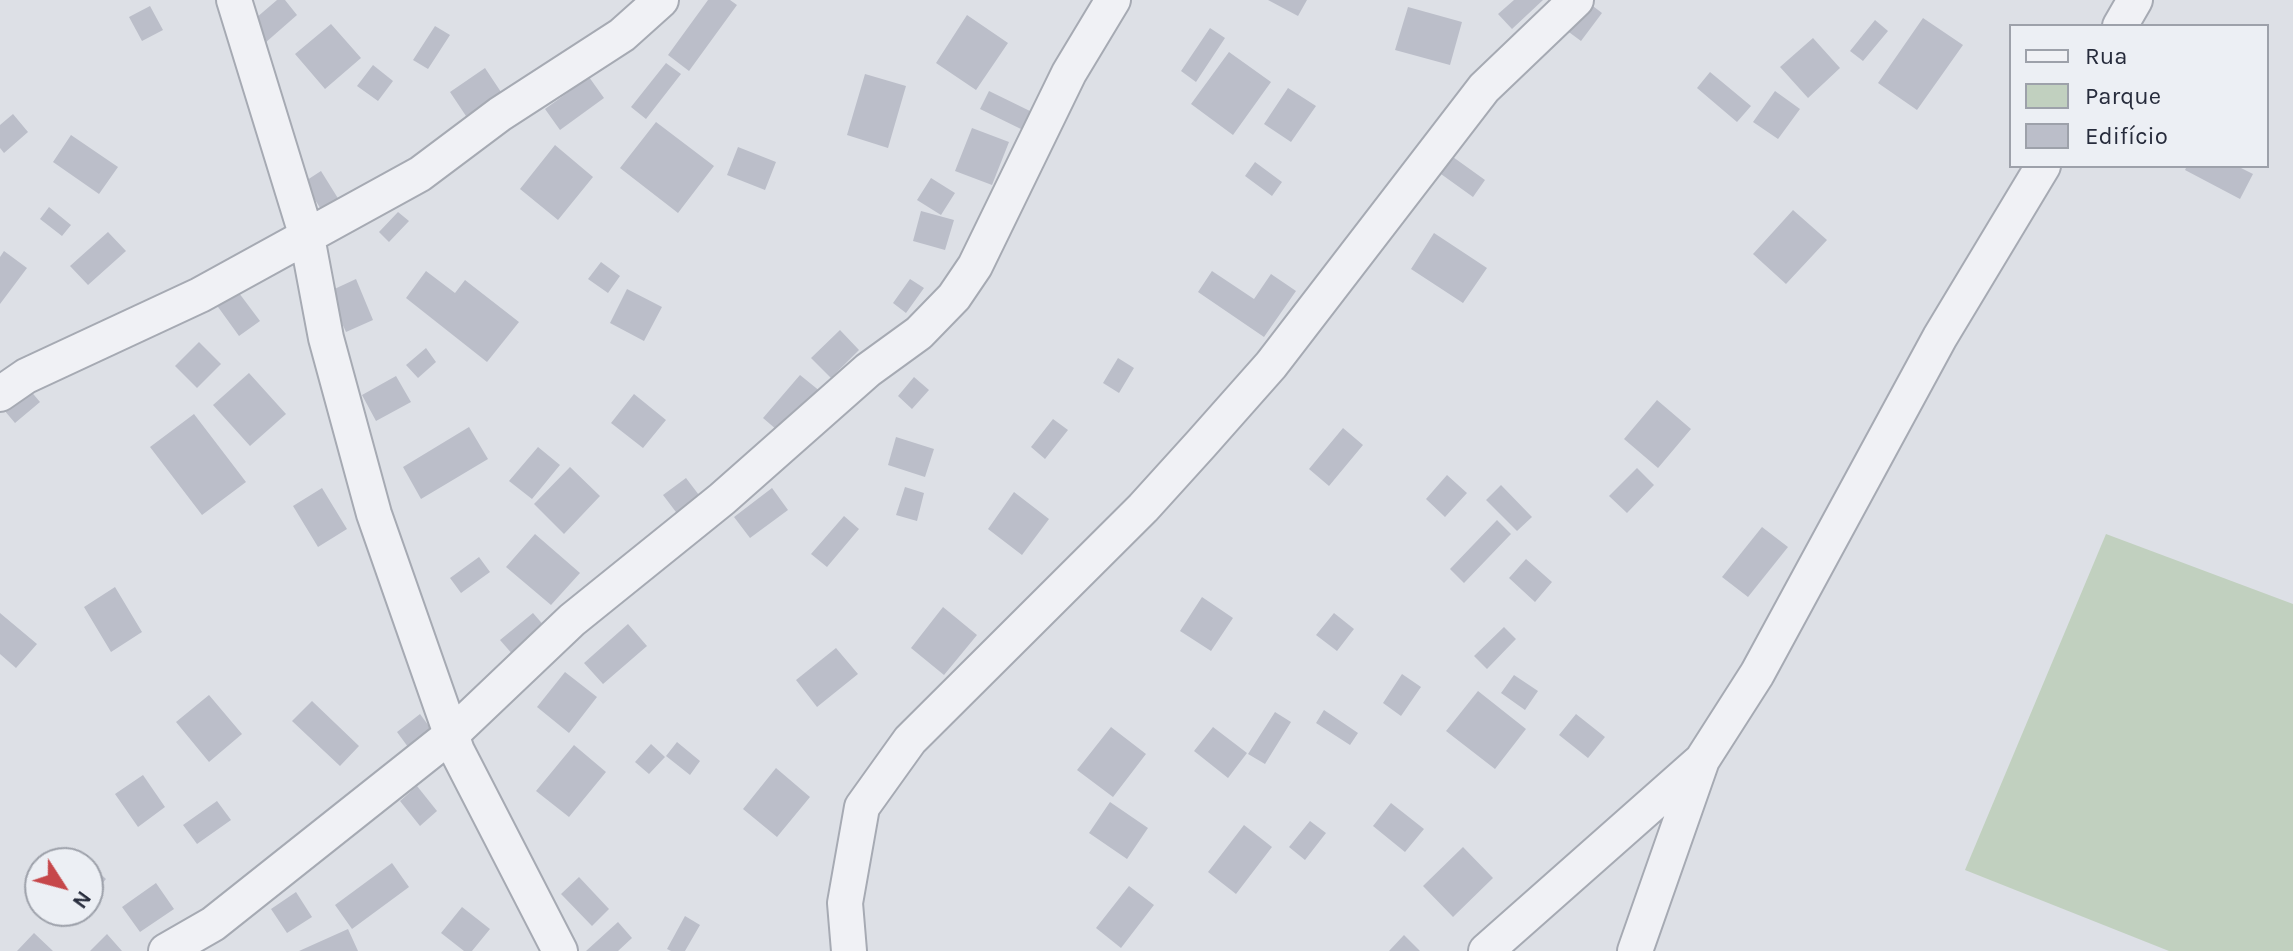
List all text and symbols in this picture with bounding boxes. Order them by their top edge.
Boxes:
legend [2009,24,2269,168]
text: Rua [2085,42,2127,70]
text: Parque [2085,82,2161,110]
text: Edifício [2085,122,2168,150]
north arrow [24,847,104,927]
text: N [67,886,97,914]

